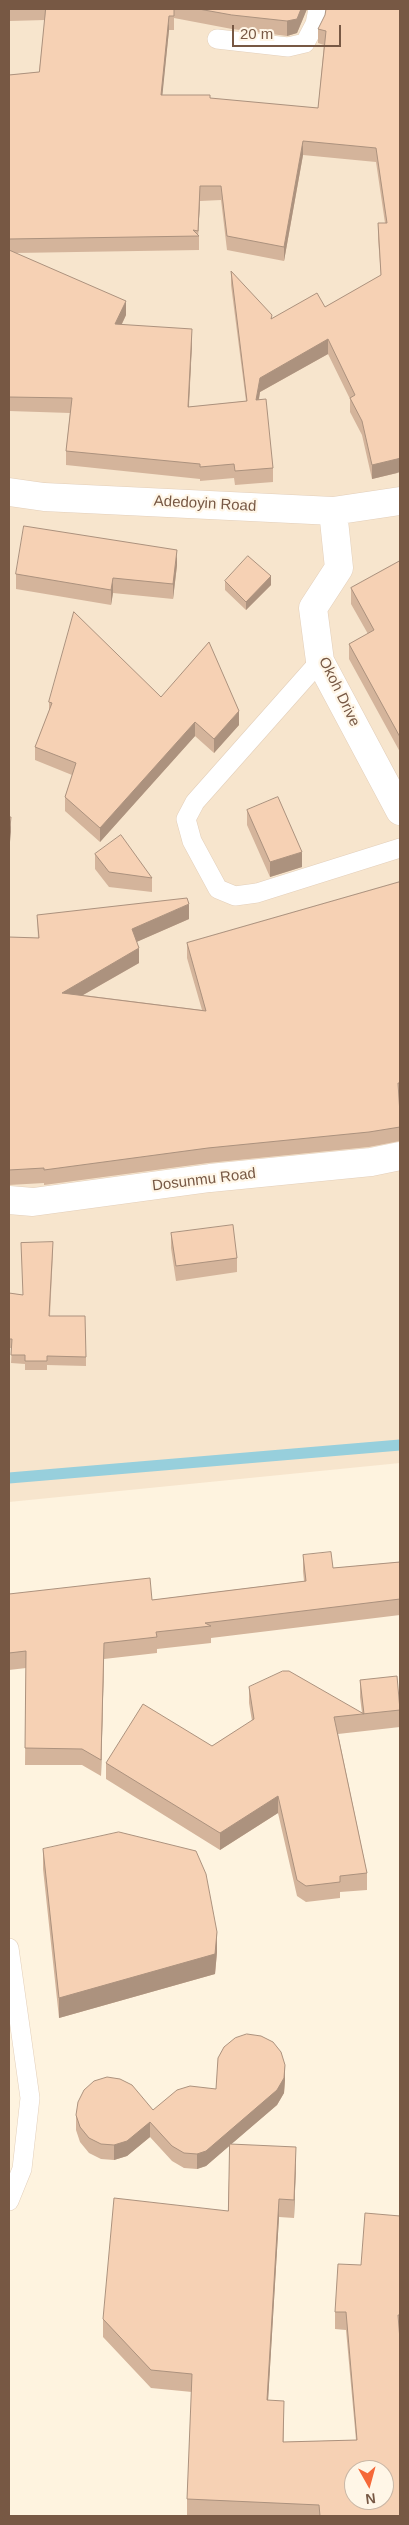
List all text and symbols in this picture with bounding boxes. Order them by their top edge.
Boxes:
scale bar [234,15,343,47]
text: 20 m [240,25,273,42]
street label: Adedoyin Road [153,492,257,516]
street label: Okoh Drive [314,654,364,730]
street label: Dosunmu Road [151,1165,257,1195]
north arrow [344,2460,394,2510]
text: N [365,2490,377,2507]

